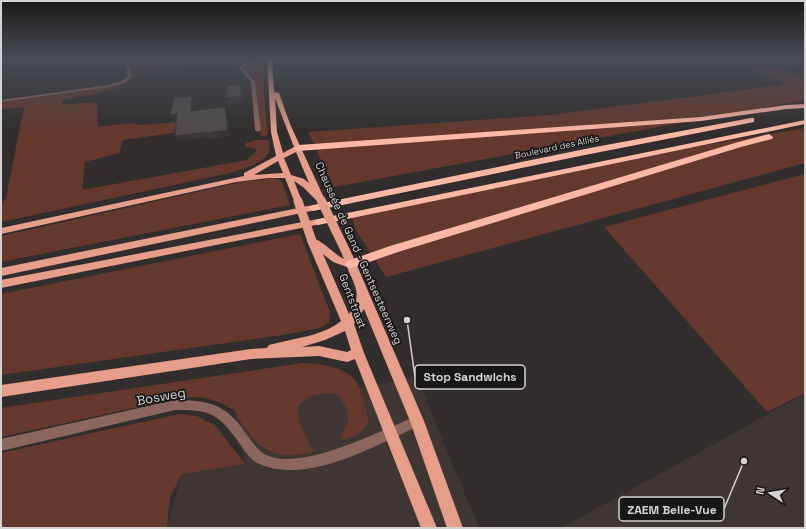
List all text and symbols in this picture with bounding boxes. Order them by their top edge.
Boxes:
street label: Boulevard des Alliés [514,132,601,162]
street label: Chaussée de Gand - Gentsesteenweg [312,160,406,346]
street label: Gentstraat [336,272,370,330]
callout: Stop Sandwichs [415,365,525,389]
text: Stop Sandwichs [423,369,517,385]
street label: Bosweg [135,384,187,409]
north arrow [750,473,790,513]
text: N [753,486,768,496]
callout: ZAEM Belle-Vue [619,497,724,521]
text: ZAEM Belle-Vue [627,502,717,518]

